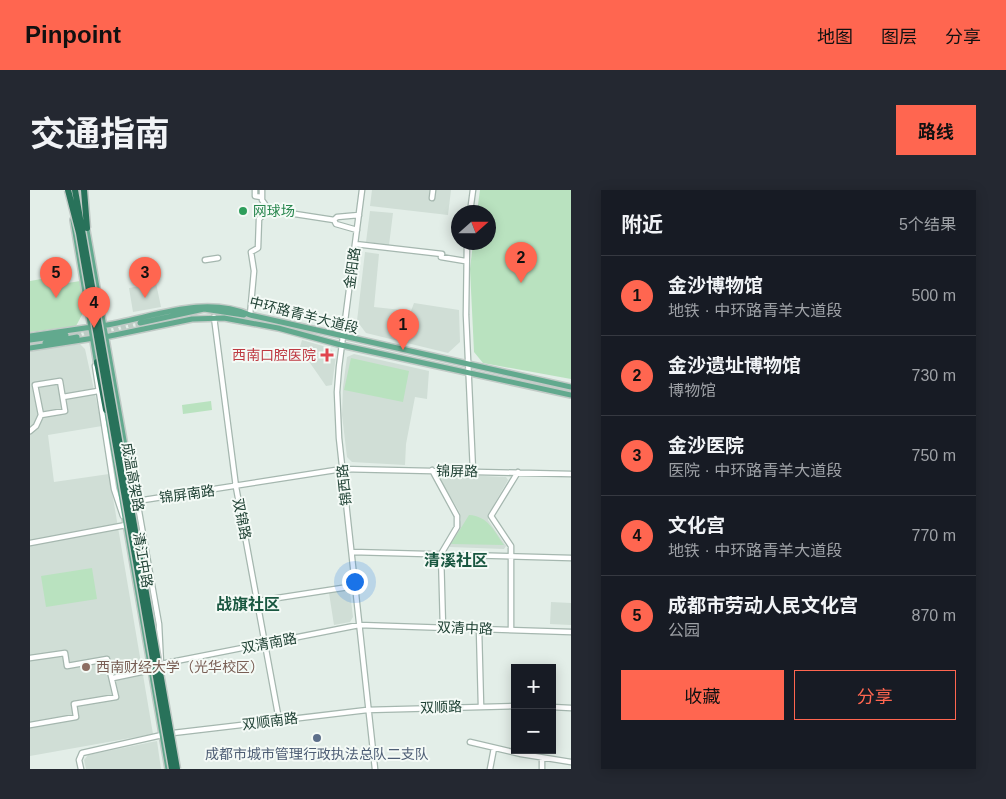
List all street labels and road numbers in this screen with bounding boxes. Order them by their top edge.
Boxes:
street label: 金阳路 [341,246,363,290]
street label: 中环路青羊大道段 [248,294,360,336]
street label: 成温高架路 [119,441,147,513]
street label: 锦西路 [334,463,354,507]
street label: 锦屏路 [436,463,478,479]
street label: 锦屏南路 [158,482,216,506]
street label: 双锦路 [230,497,254,541]
street label: 清江中路 [130,531,156,589]
street label: 双清中路 [437,619,493,637]
street label: 双清南路 [240,630,298,656]
street label: 双顺路 [420,698,462,716]
street label: 双顺南路 [241,710,299,732]

